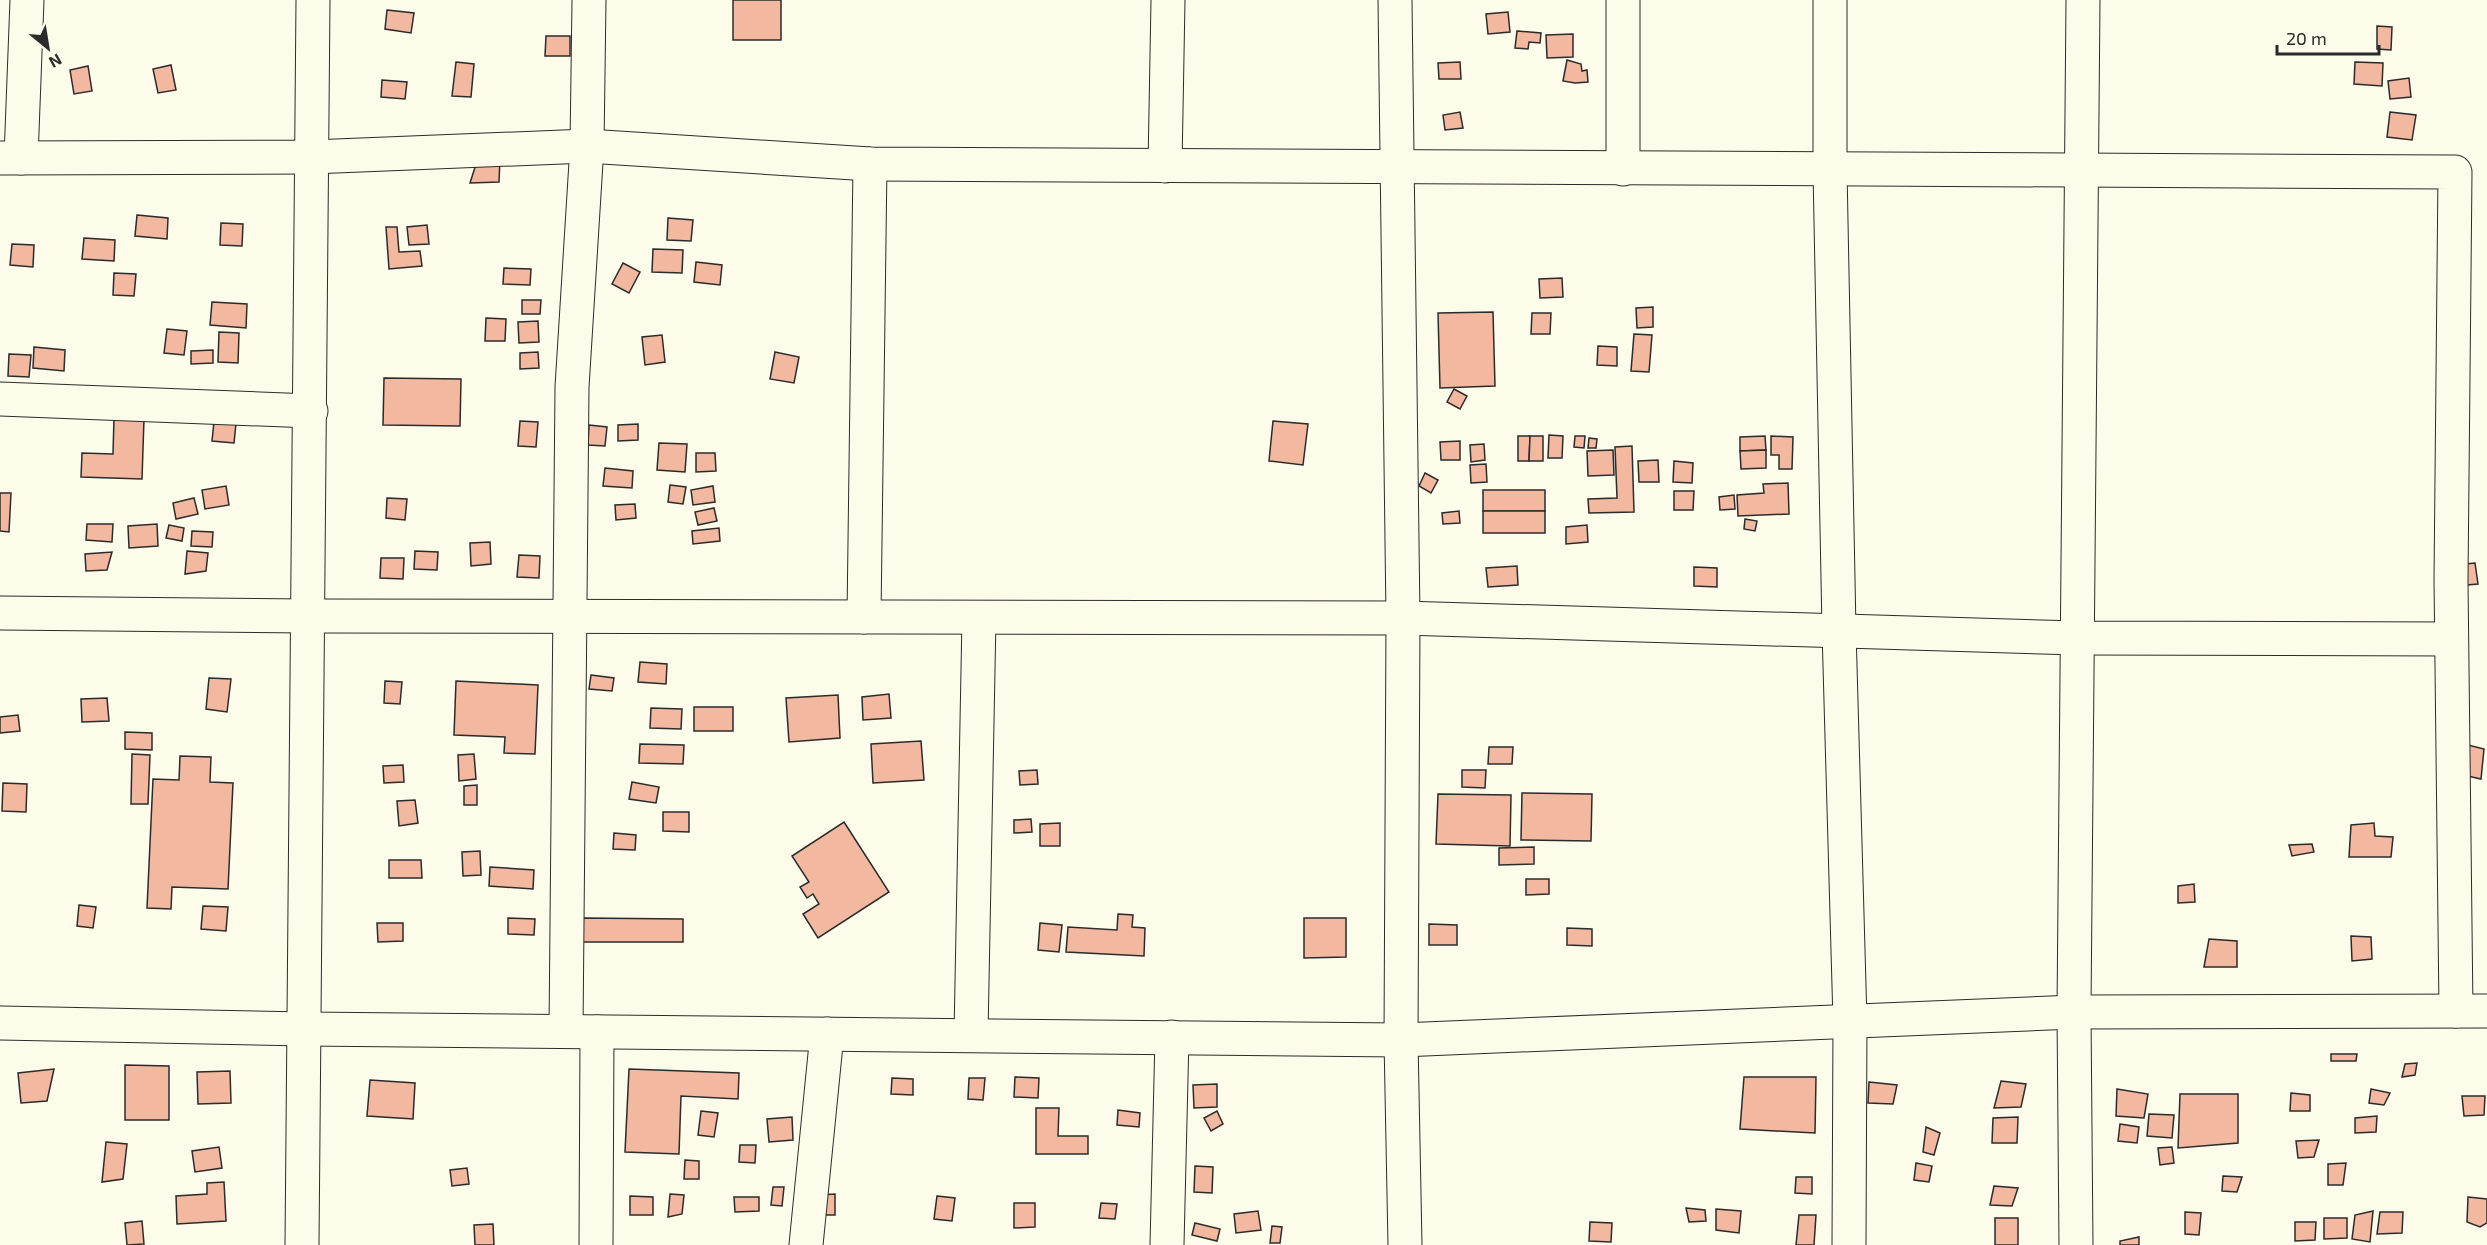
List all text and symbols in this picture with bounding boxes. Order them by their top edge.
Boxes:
north arrow [18,18,78,78]
scale bar [2277,18,2379,56]
text: 20 m [2286,27,2327,49]
text: N [46,50,66,73]

